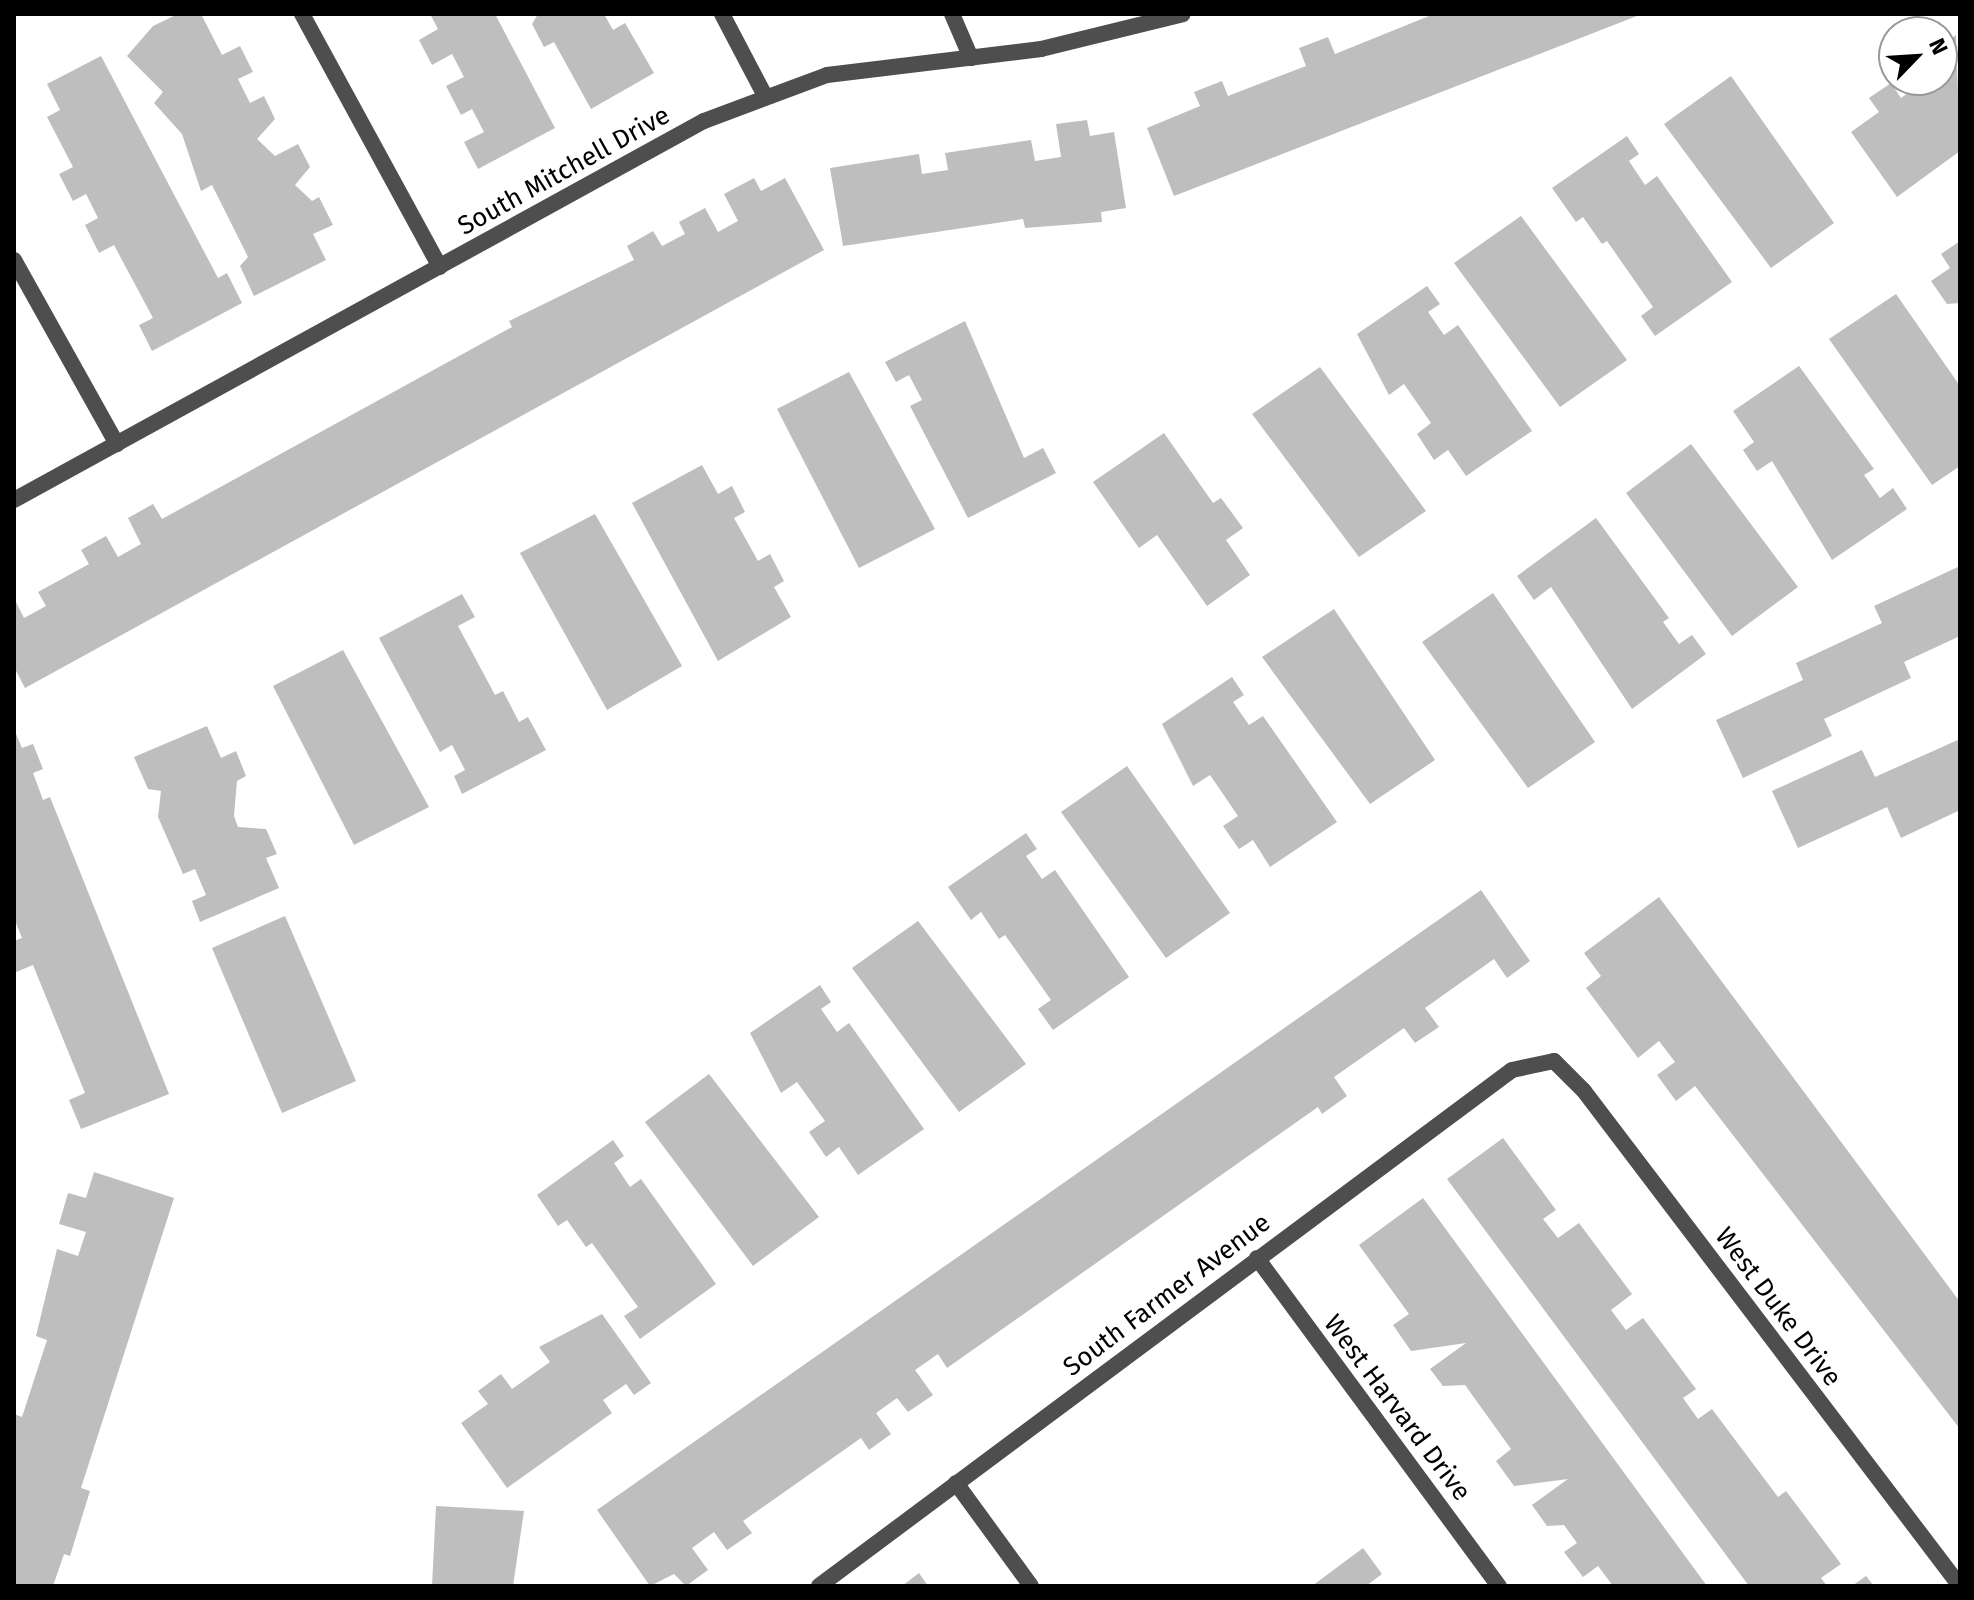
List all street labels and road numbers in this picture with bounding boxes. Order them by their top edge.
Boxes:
street label: South Mitchell Drive [453,100,675,242]
street label: South Farmer Avenue [1057,1207,1277,1383]
street label: West Duke Drive [1708,1221,1848,1393]
street label: West Harvard Drive [1317,1309,1477,1507]

